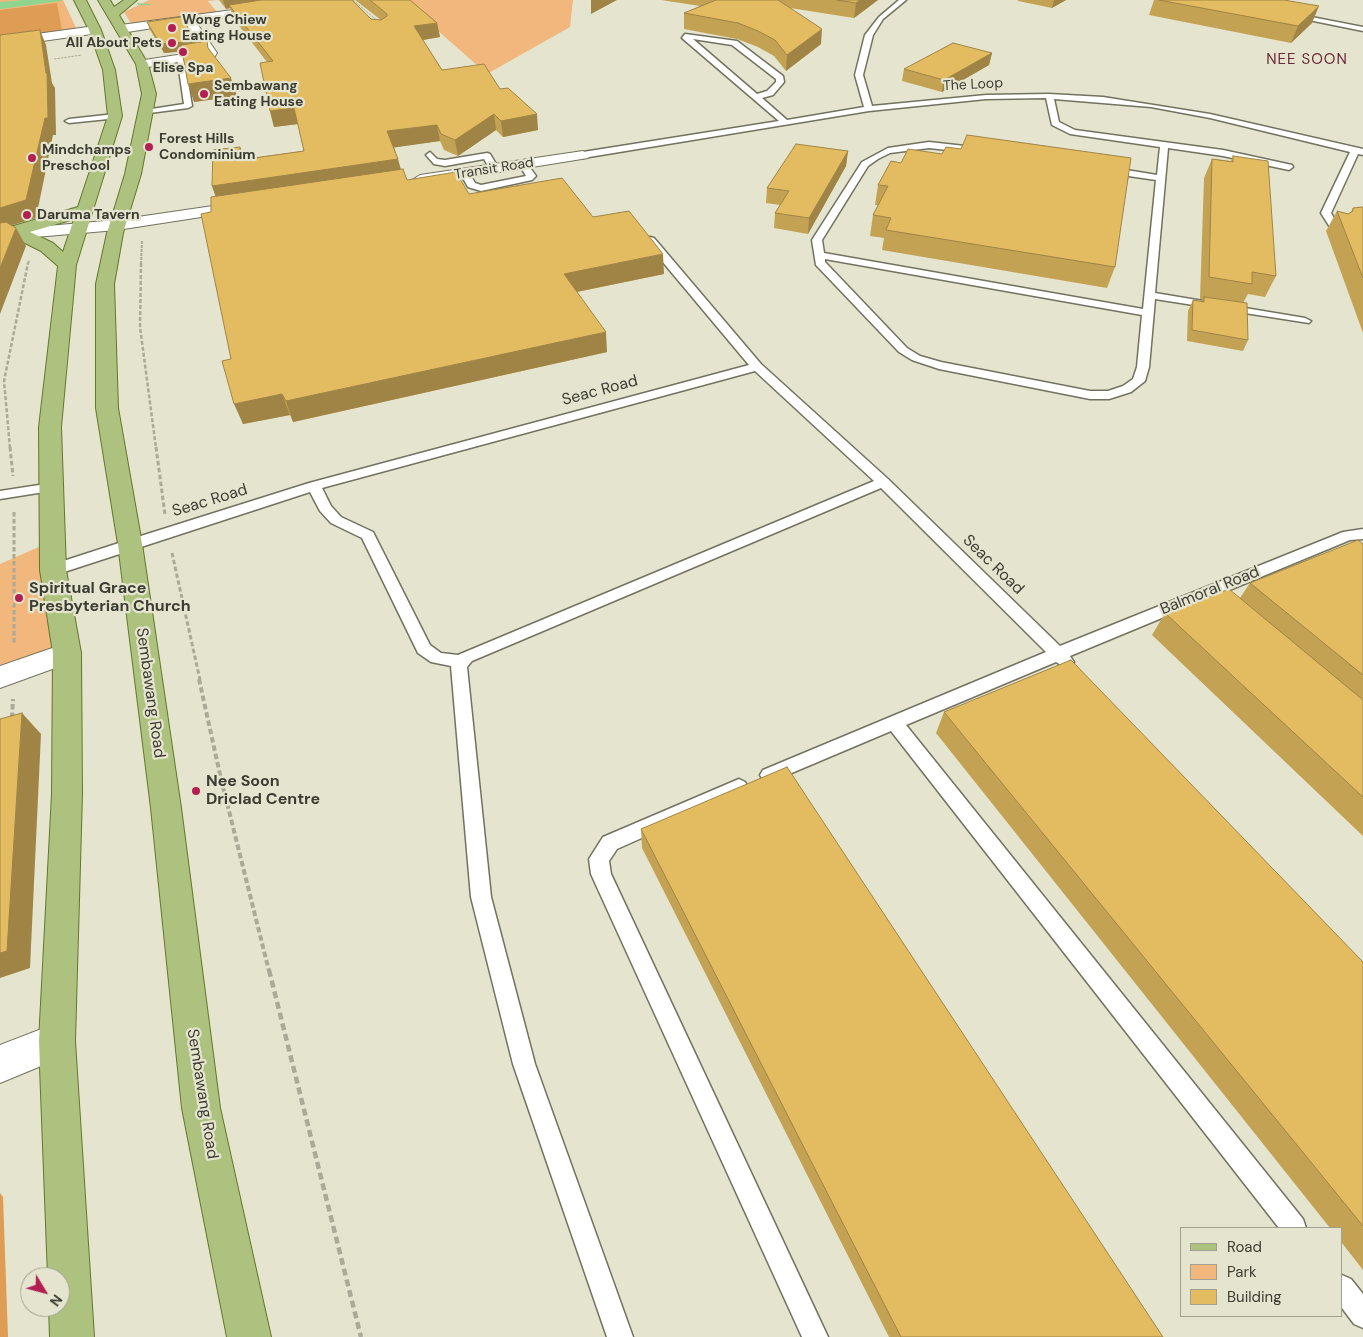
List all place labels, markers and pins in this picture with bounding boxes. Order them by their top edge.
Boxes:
place label: Wong Chiew Eating House [182,12,271,44]
marker: Wong Chiew Eating House [166,22,178,34]
place label: All About Pets [66,35,162,51]
marker: All About Pets [166,37,178,49]
marker: Elise Spa [177,46,189,58]
place label: Elise Spa [153,60,213,76]
place label: Sembawang Eating House [214,78,303,110]
marker: Sembawang Eating House [198,88,210,100]
place label: Forest Hills Condominium [159,131,256,164]
marker: Forest Hills Condominium [143,141,155,153]
place label: Mindchamps Preschool [42,142,131,174]
marker: Mindchamps Preschool [26,152,38,164]
place label: Daruma Tavern [37,207,140,223]
marker: Daruma Tavern [21,209,33,221]
place label: Spiritual Grace Presbyterian Church [29,579,191,617]
marker: Spiritual Grace Presbyterian Church [13,592,25,604]
place label: Nee Soon Driclad Centre [206,772,320,810]
marker: Nee Soon Driclad Centre [190,785,202,797]

